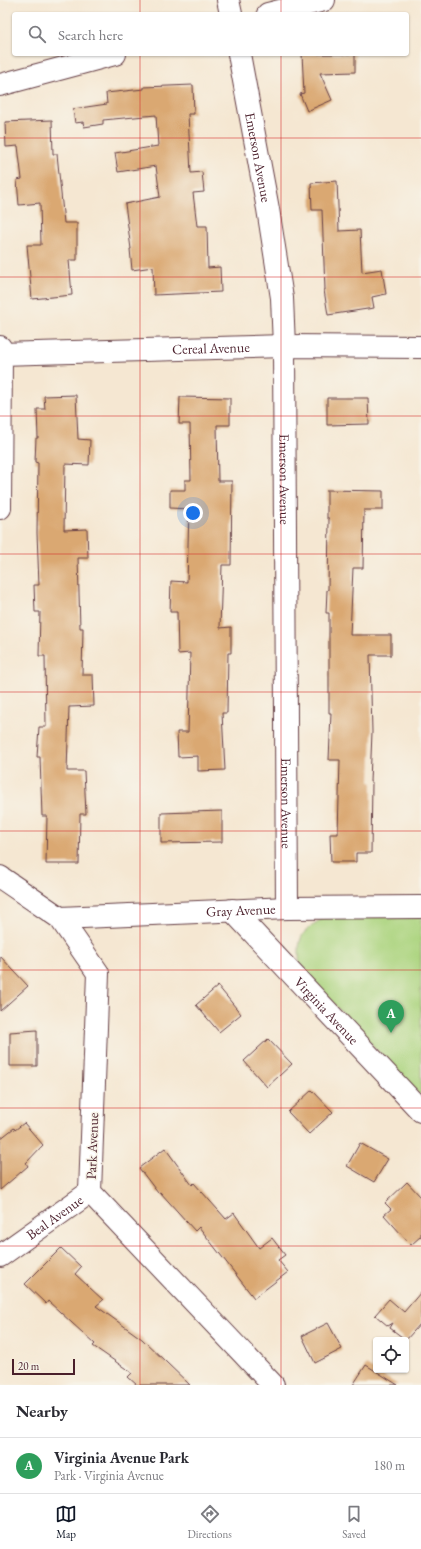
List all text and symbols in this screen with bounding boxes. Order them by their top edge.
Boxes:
search box [12,12,409,56]
icon: search [26,23,48,45]
text: Search here [58,25,123,44]
street label: Emerson Avenue [241,111,276,204]
street label: Cereal Avenue [172,338,250,358]
street label: Emerson Avenue [275,434,294,525]
your location [183,503,203,523]
street label: Emerson Avenue [277,758,296,849]
street label: Gray Avenue [206,899,276,921]
street label: Virginia Avenue [290,973,363,1049]
pin: A [378,1000,404,1033]
street label: Park Avenue [82,1112,102,1180]
street label: Beal Avenue [23,1190,87,1244]
map controls [373,1337,409,1373]
button: locate [373,1337,409,1373]
scale bar [12,1357,75,1376]
text: 20 m [18,1359,39,1373]
text: Nearby [16,1400,68,1422]
text: Virginia Avenue Park [54,1448,189,1467]
text: A [24,1457,34,1474]
text: 180 m [374,1457,405,1474]
text: Park · Virginia Avenue [54,1467,164,1484]
tab: Map [55,1503,77,1541]
tab: Directions [188,1503,232,1541]
tab: Saved [342,1503,366,1541]

